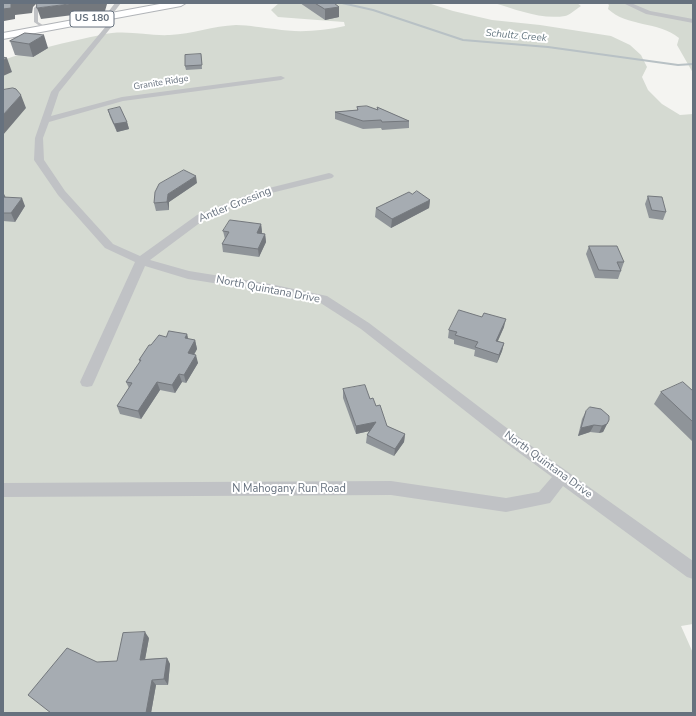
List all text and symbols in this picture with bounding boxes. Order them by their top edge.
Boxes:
road number: US 180 [70,11,114,27]
water label: Schultz Creek [485,27,547,45]
street label: Granite Ridge [133,73,189,93]
street label: Antler Crossing [197,184,273,226]
street label: North Quintana Drive [215,273,321,307]
street label: North Quintana Drive [501,429,595,501]
street label: N Mahogany Run Road [232,482,346,496]

